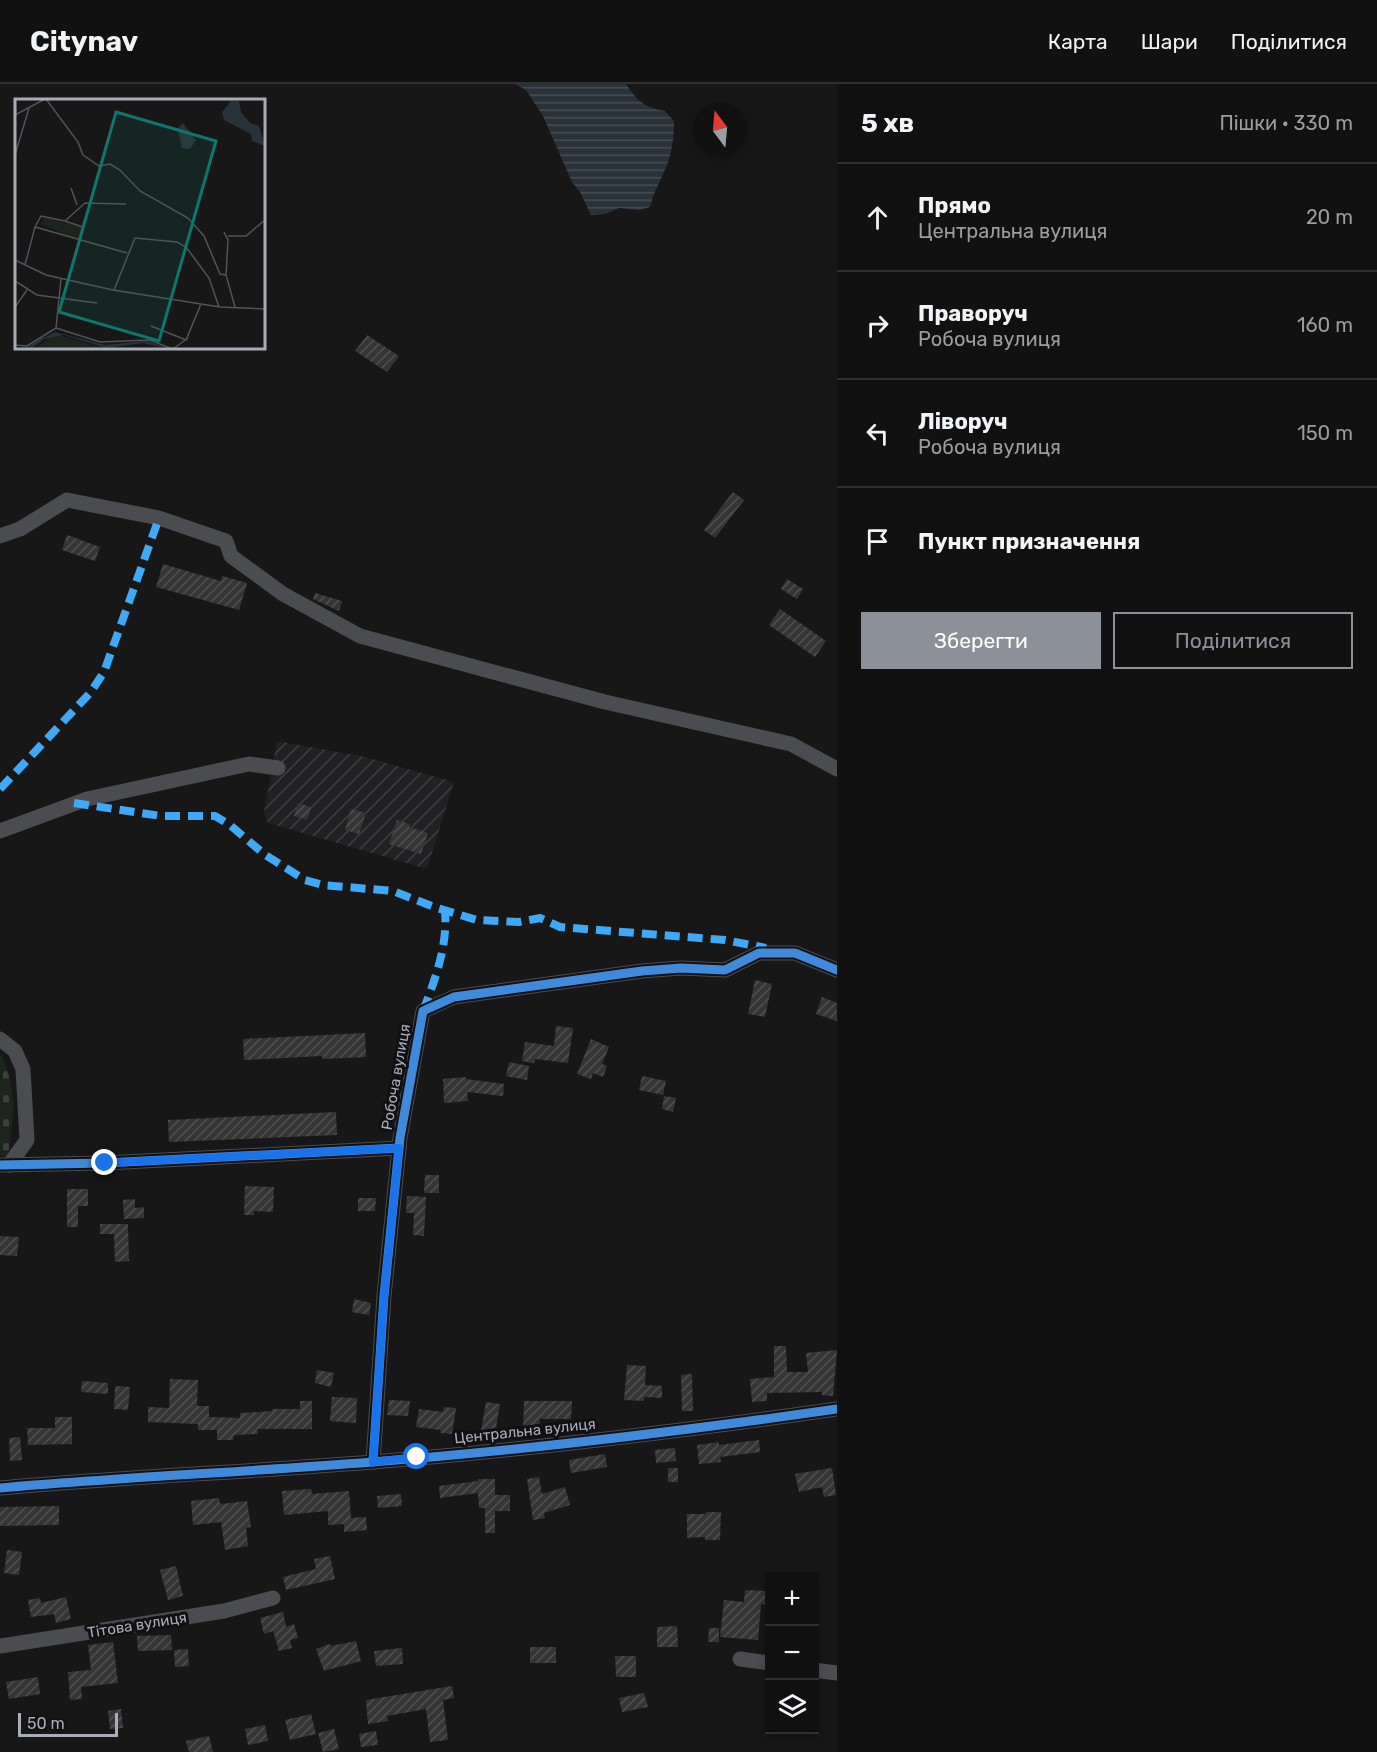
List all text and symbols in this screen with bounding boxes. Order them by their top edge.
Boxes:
text: Citynav [30,25,138,58]
text: Карта [1048,29,1108,54]
text: Шари [1141,29,1198,54]
text: Поділитися [1231,29,1347,54]
inset map [15,99,266,350]
north arrow [693,102,747,156]
text: 5 хв [861,108,914,139]
text: Пішки · 330 m [1219,111,1353,135]
text: Прямо [918,192,991,219]
icon: ahead [861,201,894,234]
text: 20 m [1306,205,1353,229]
text: Центральна вулиця [918,219,1108,243]
text: Праворуч [918,300,1028,327]
icon: right [861,309,894,342]
text: 160 m [1297,313,1353,337]
text: Робоча вулиця [918,327,1061,351]
text: Ліворуч [918,408,1008,435]
icon: left [861,417,894,450]
text: 150 m [1297,421,1353,445]
text: Робоча вулиця [918,435,1061,459]
icon: arrive [861,525,894,558]
text: Пункт призначення [918,528,1140,555]
button: Зберегти [861,612,1101,669]
button: Поділитися [1113,612,1353,669]
street label: Робоча вулиця [378,1023,414,1131]
route end [91,1149,117,1175]
street label: Центральна вулиця [453,1415,597,1447]
route start [403,1443,429,1469]
map controls [765,1572,819,1734]
button: + [765,1572,819,1626]
street label: Тітова вулиця [86,1608,188,1642]
button: − [765,1626,819,1680]
button: layers [765,1680,819,1734]
scale bar [18,1710,118,1738]
text: 50 m [27,1714,65,1733]

